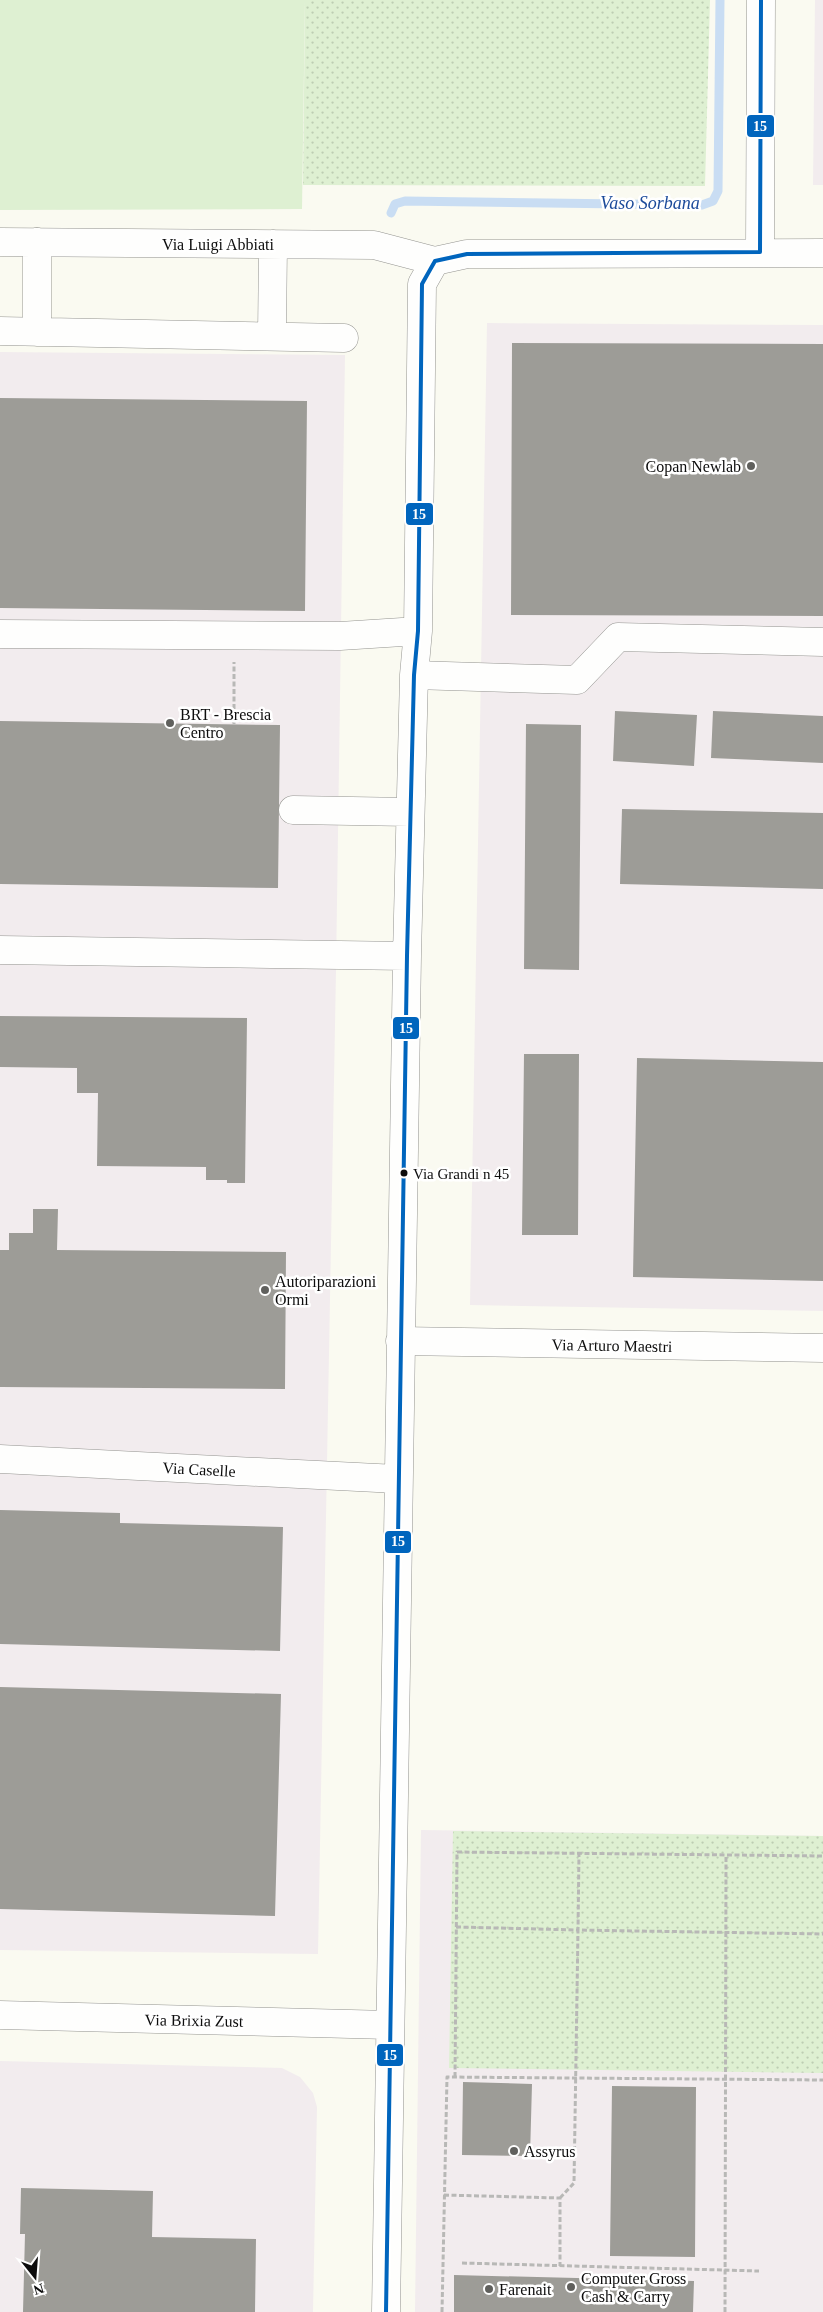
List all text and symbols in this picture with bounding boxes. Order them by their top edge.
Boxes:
line badge: 15 [746,114,775,138]
text: 15 [753,119,767,134]
water label: Vaso Sorbana [600,193,700,213]
street label: Via Luigi Abbiati [162,236,275,254]
place label: Copan Newlab [645,458,741,476]
marker: Copan Newlab [745,460,757,472]
line badge: 15 [405,502,434,526]
text: 15 [412,507,426,522]
place label: BRT - Brescia Centro [180,706,271,741]
marker: BRT - Brescia Centro [164,717,176,729]
line badge: 15 [392,1016,420,1040]
text: 15 [399,1021,413,1036]
place label: Via Grandi n 45 [413,1166,509,1182]
marker: Via Grandi n 45 [399,1168,409,1178]
place label: Autoriparazioni Ormi [275,1273,377,1308]
marker: Autoriparazioni Ormi [259,1284,271,1296]
street label: Via Arturo Maestri [551,1336,673,1355]
street label: Via Caselle [162,1459,236,1480]
line badge: 15 [384,1530,412,1554]
text: 15 [391,1534,405,1549]
street label: Via Brixia Zust [145,2011,244,2030]
line badge: 15 [376,2043,404,2067]
text: 15 [383,2048,397,2063]
place label: Assyrus [524,2143,576,2161]
marker: Assyrus [508,2145,520,2157]
north arrow [10,2252,60,2302]
place label: Computer Gross Cash & Carry [581,2270,686,2306]
text: N [32,2280,46,2298]
place label: Farenait [499,2281,552,2298]
marker: Computer Gross Cash & Carry [565,2281,577,2293]
marker: Farenait [483,2283,495,2295]

